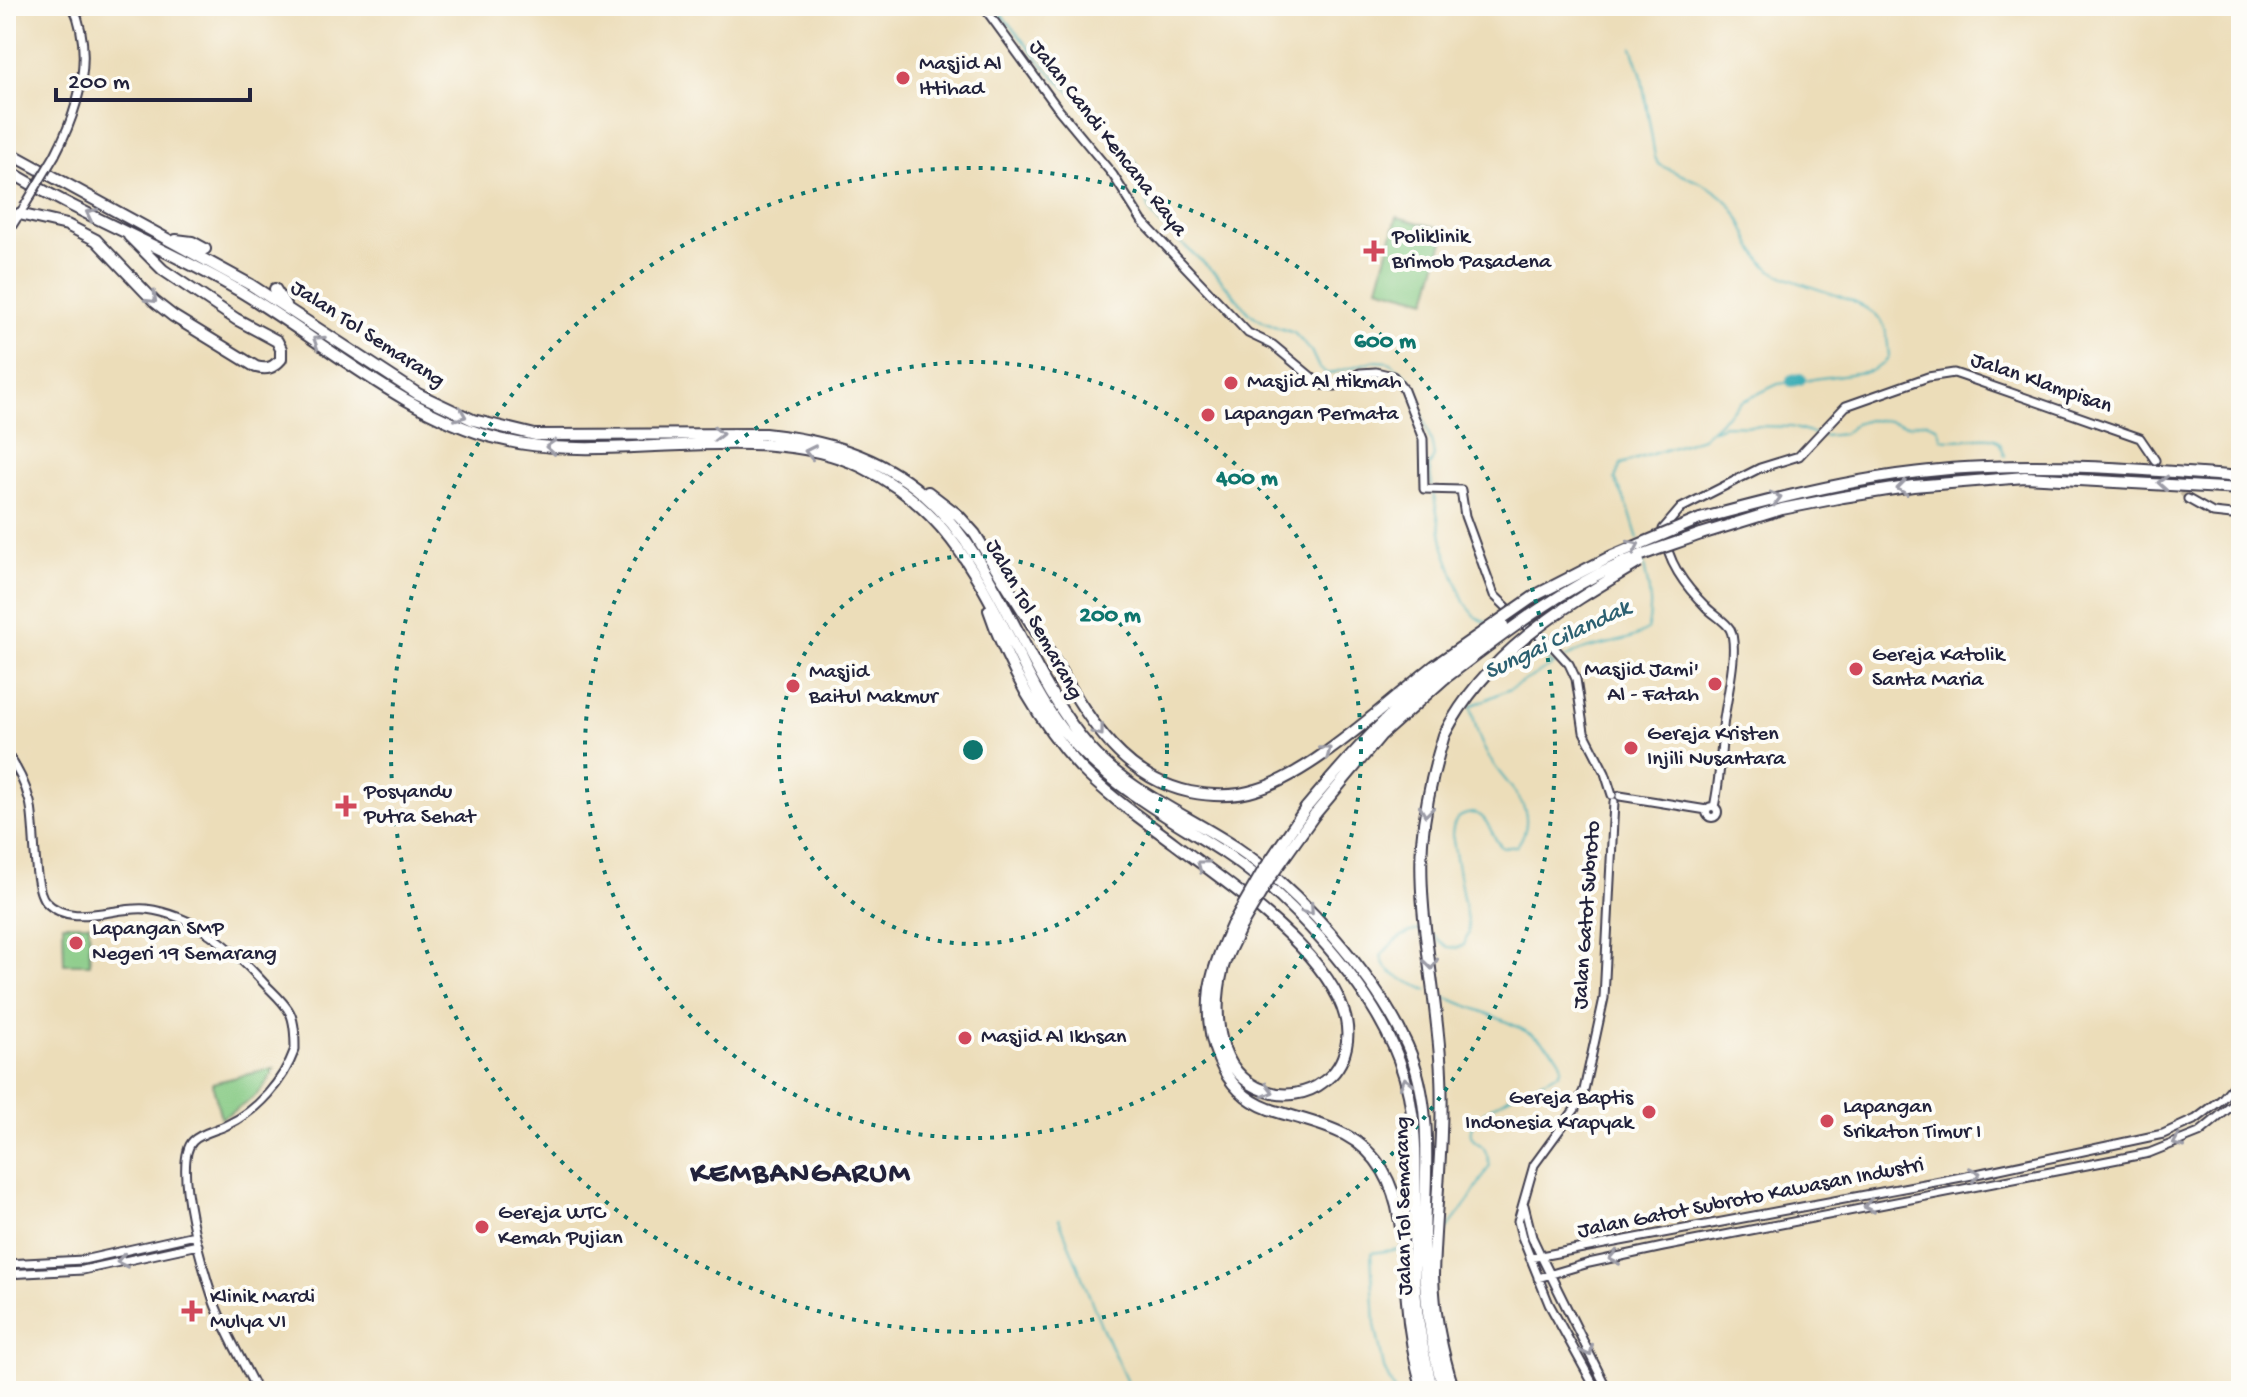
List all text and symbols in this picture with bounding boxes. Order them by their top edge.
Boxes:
street label: Jalan Candi Kencana Raya [1022,36,1192,243]
scale bar [56,52,250,102]
place label: Masjid Al Ittihad [919,52,1002,103]
text: 200 m [68,69,130,98]
marker: Masjid Al Ittihad [894,69,912,87]
one-way arrow [85,208,100,224]
place label: Poliklinik Brimob Pasadena [1391,225,1552,276]
marker: Poliklinik Brimob Pasadena [1363,240,1385,262]
street label: Jalan Tol Semarang [285,275,449,395]
one-way arrow [143,288,157,303]
text: 600 m [1354,328,1416,357]
one-way arrow [312,336,326,351]
street label: Jalan Klampisan [1967,348,2116,421]
place label: Masjid Al Hikmah [1247,370,1402,396]
marker: Masjid Al Hikmah [1222,374,1240,392]
place label: Lapangan Permata [1224,402,1399,428]
one-way arrow [453,405,467,421]
marker: Lapangan Permata [1199,406,1217,424]
one-way arrow [712,425,725,443]
one-way arrow [544,439,557,456]
one-way arrow [804,444,818,461]
text: 400 m [1215,465,1278,494]
one-way arrow [2156,475,2169,492]
one-way arrow [1895,479,1908,496]
one-way arrow [1768,491,1782,507]
street label: Jalan Tol Semarang [978,535,1088,705]
one-way arrow [1626,539,1640,555]
water label: Sungai Cilandak [1480,594,1638,688]
text: 200 m [1079,602,1141,631]
place label: Gereja Katolik Santa Maria [1872,643,2007,694]
place label: Masjid Jami' Al - Fatah [1584,658,1699,709]
place label: Masjid Baitul Makmur [808,660,940,711]
marker: Gereja Katolik Santa Maria [1847,660,1865,678]
marker: Masjid Jami' Al - Fatah [1706,675,1724,693]
marker: Masjid Baitul Makmur [784,677,802,695]
one-way arrow [1090,722,1104,737]
place label: Gereja Kristen Injili Nusantara [1647,722,1786,773]
centre of rings [959,736,987,764]
marker: Gereja Kristen Injili Nusantara [1622,739,1640,757]
one-way arrow [1317,746,1332,760]
place label: Posyandu Putra Sehat [363,780,477,831]
marker: Posyandu Putra Sehat [335,795,357,817]
one-way arrow [1418,804,1435,817]
street label: Jalan Gatot Subroto [1568,820,1608,1010]
one-way arrow [1197,861,1211,875]
one-way arrow [1299,901,1314,916]
place label: Lapangan SMP Negeri 19 Semarang [92,917,277,968]
marker: Lapangan SMP Negeri 19 Semarang [67,934,85,952]
one-way arrow [1423,958,1440,971]
place label: Masjid Al Ikhsan [981,1025,1127,1051]
marker: Masjid Al Ikhsan [956,1029,974,1047]
one-way arrow [1398,1077,1415,1091]
one-way arrow [1260,1081,1274,1098]
place label: Gereja Baptis Indonesia Krapyak [1465,1086,1635,1137]
place label: Lapangan Srikaton Timur I [1843,1095,1981,1146]
marker: Gereja Baptis Indonesia Krapyak [1640,1103,1658,1121]
marker: Lapangan Srikaton Timur I [1818,1112,1836,1130]
street label: Jalan Tol Semarang [1390,1116,1420,1296]
one-way arrow [2172,1133,2186,1149]
street label: Jalan Gatot Subroto Kawasan Industri [1576,1153,1926,1245]
district label: KEMBANGARUM [689,1158,912,1193]
one-way arrow [1968,1166,1982,1183]
one-way arrow [1862,1197,1876,1214]
place label: Gereja WTC Kemah Pujian [498,1201,623,1252]
marker: Gereja WTC Kemah Pujian [473,1218,491,1236]
one-way arrow [1607,1248,1621,1265]
one-way arrow [115,1252,129,1269]
place label: Klinik Mardi Mulya VI [210,1285,315,1336]
marker: Klinik Mardi Mulya VI [181,1300,203,1322]
one-way arrow [1578,1343,1593,1358]

